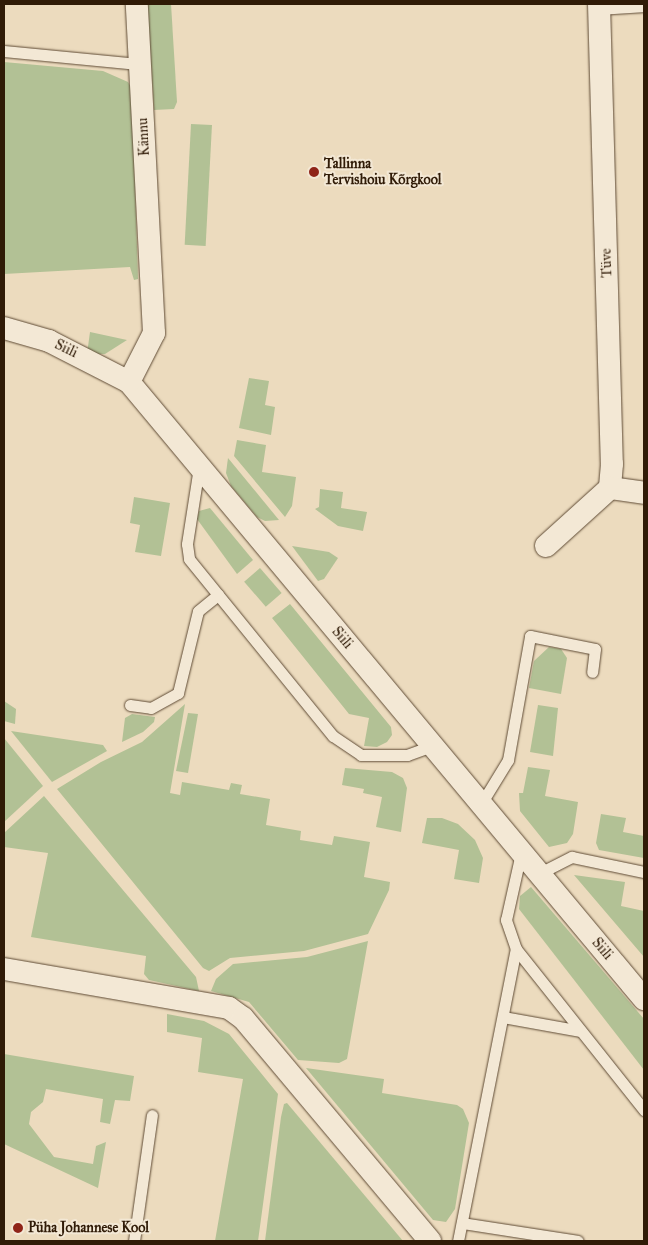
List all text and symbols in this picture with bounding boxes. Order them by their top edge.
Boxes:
street label: Kännu [135,117,153,157]
place label: Tallinna Tervishoiu Kõrgkool [324,156,442,188]
marker: Tallinna Tervishoiu Kõrgkool [308,166,320,178]
street label: Tüve [598,248,616,278]
street label: Siili [52,336,80,362]
street label: Siili [328,624,356,652]
street label: Siili [588,935,616,963]
place label: Püha Johannese Kool [28,1220,149,1236]
marker: Püha Johannese Kool [12,1222,24,1234]

